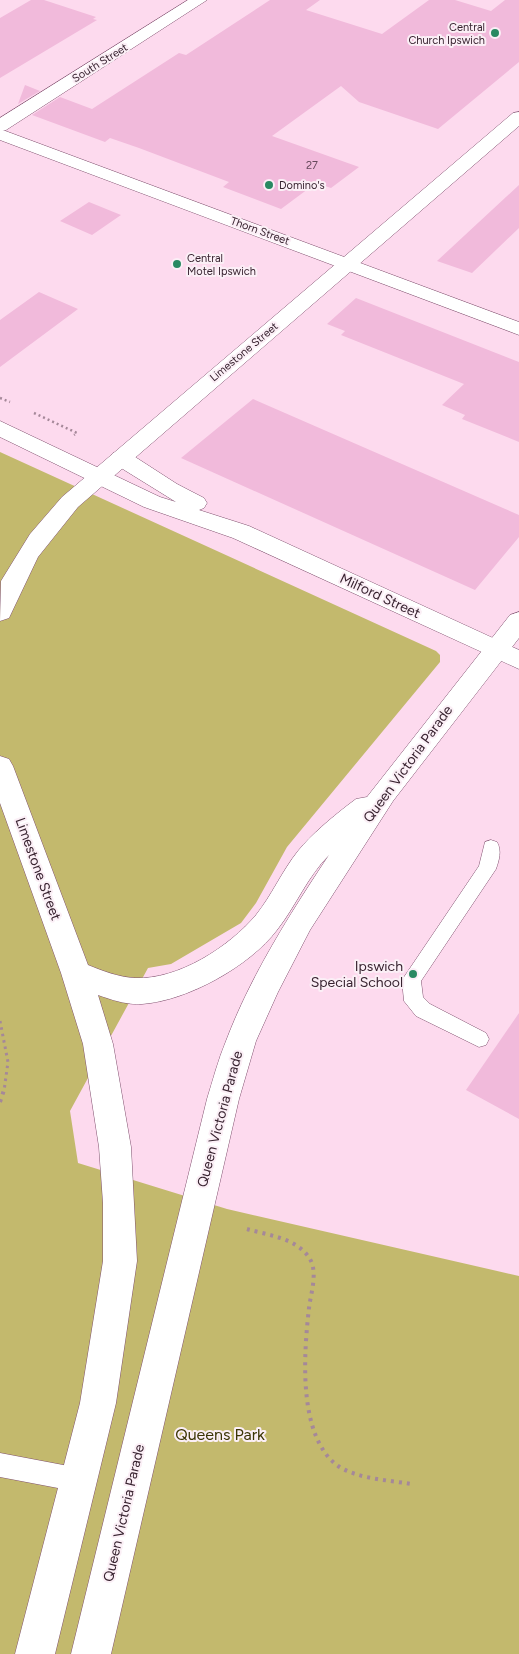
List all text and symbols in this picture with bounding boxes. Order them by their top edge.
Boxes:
place label: Central Church Ipswich [408,21,485,47]
marker: Central Church Ipswich [489,27,501,39]
street label: South Street [70,41,130,85]
house number: 27 [306,159,318,172]
marker: Domino's [263,179,275,191]
place label: Domino's [279,179,325,192]
street label: Thorn Street [229,214,291,248]
place label: Central Motel Ipswich [187,252,256,278]
marker: Central Motel Ipswich [171,258,183,270]
street label: Limestone Street [207,320,281,384]
street label: Milford Street [337,570,423,622]
street label: Queen Victoria Parade [360,702,456,826]
street label: Limestone Street [12,815,64,923]
place label: Ipswich Special School [311,958,403,991]
marker: Ipswich Special School [407,968,419,980]
street label: Queen Victoria Parade [194,1049,246,1189]
park label: Queens Park [175,1425,265,1444]
street label: Queen Victoria Parade [100,1442,148,1583]

